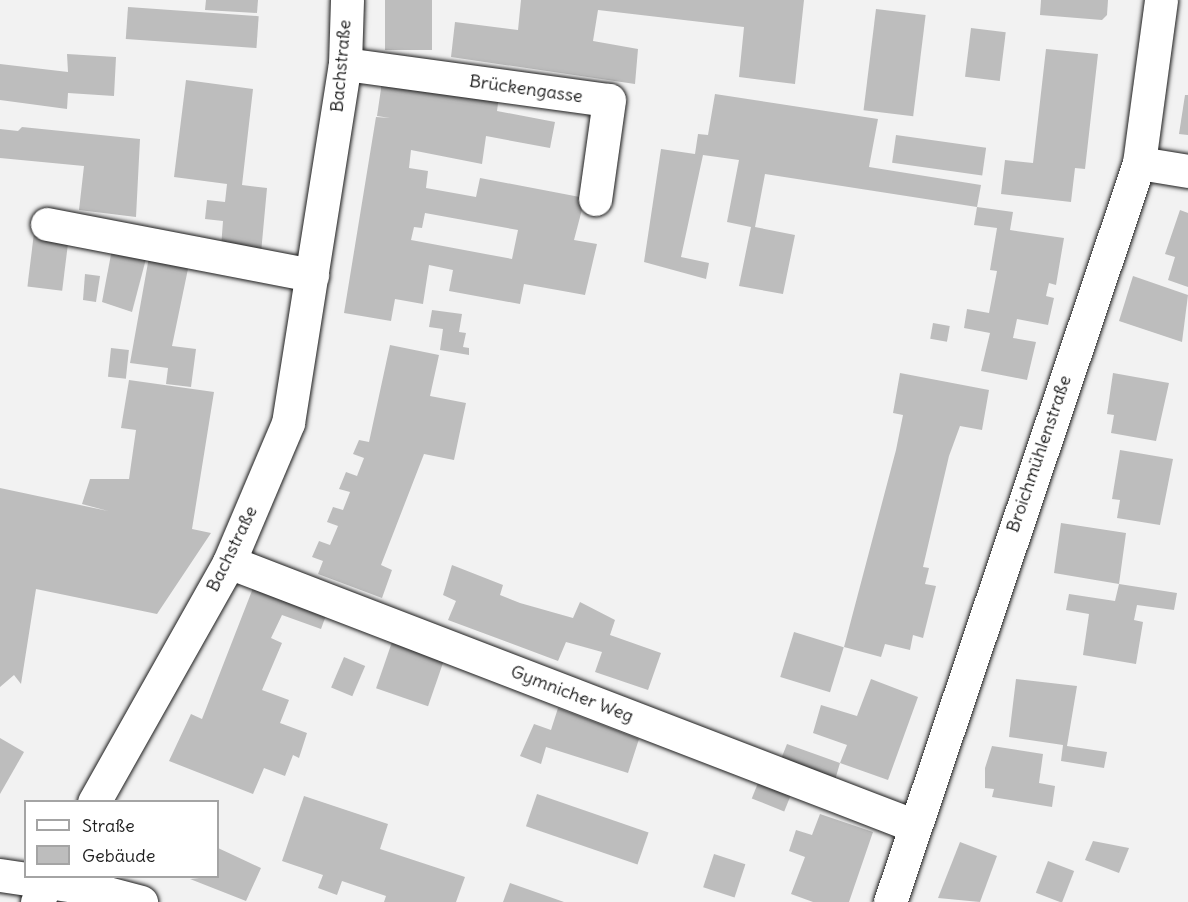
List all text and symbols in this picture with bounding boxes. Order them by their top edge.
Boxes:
street label: Bachstraße [326,19,356,113]
street label: Brückengasse [468,70,584,108]
street label: Broichmühlenstraße [1002,373,1076,535]
street label: Bachstraße [202,503,262,595]
street label: Gymnicher Weg [508,661,636,727]
legend [24,800,219,878]
text: Straße [82,814,135,837]
text: Gebäude [82,844,155,867]

